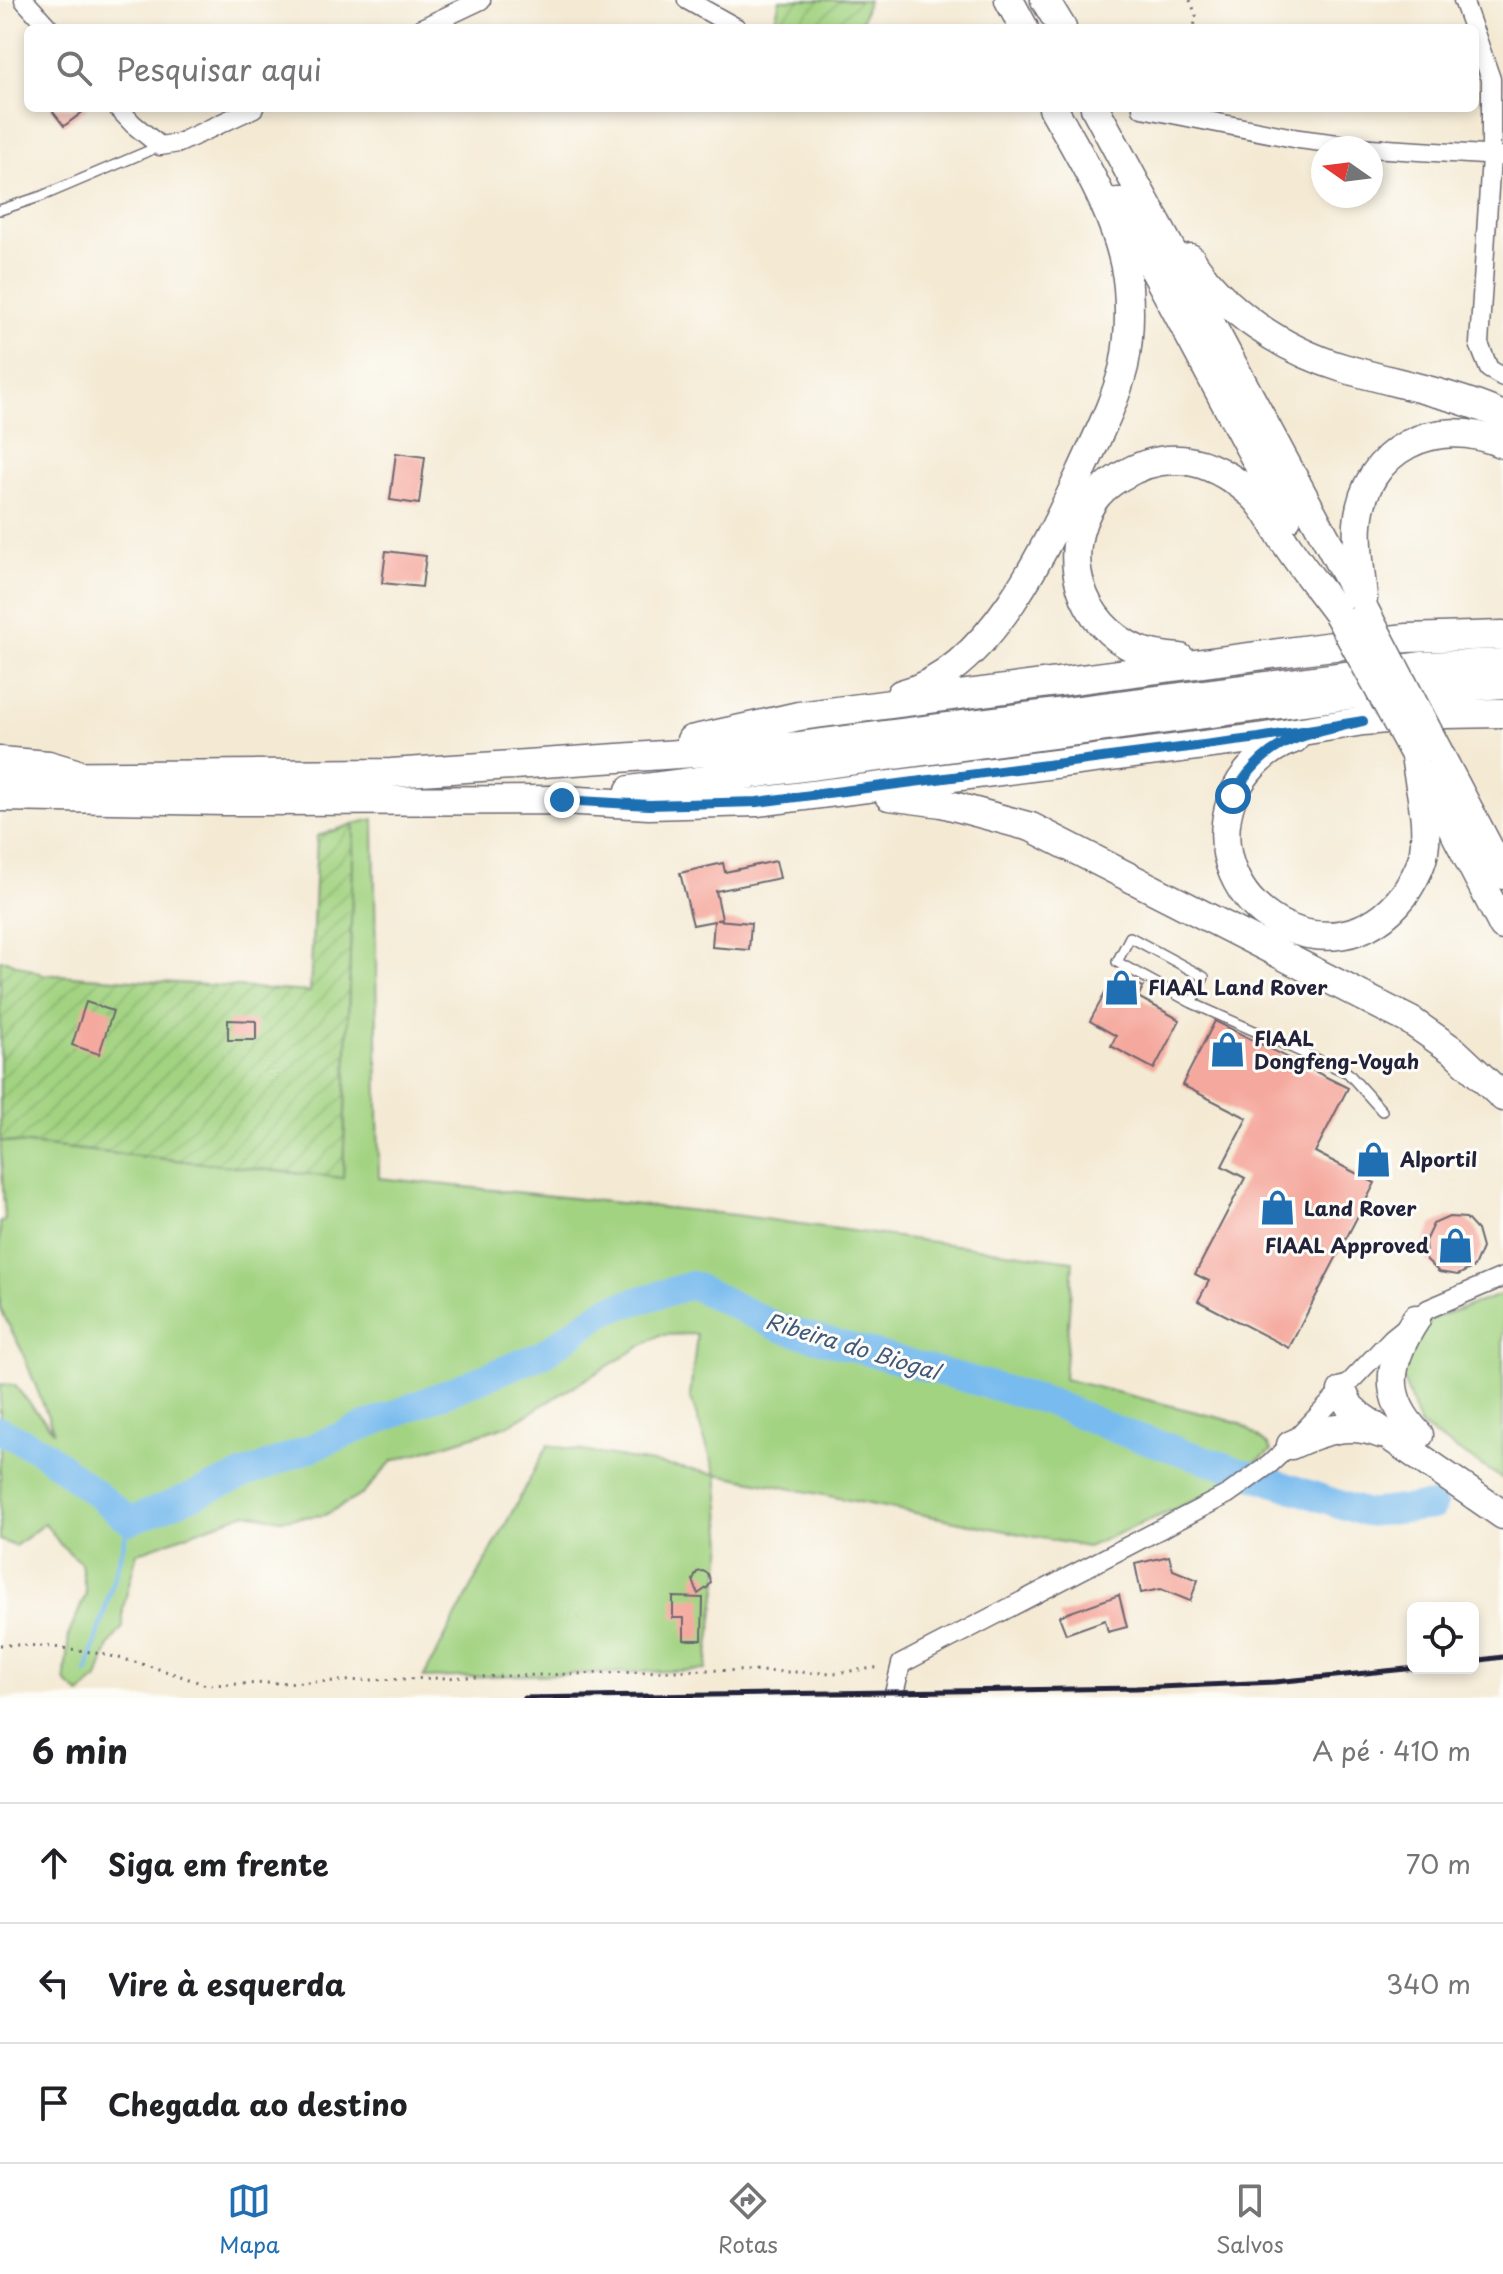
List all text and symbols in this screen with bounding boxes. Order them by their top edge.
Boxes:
search box [24,24,1479,112]
icon: search [52,46,96,90]
text: Pesquisar aqui [116,46,322,91]
north arrow [1311,136,1383,208]
route start [1215,778,1251,814]
route end [544,782,580,818]
shop icon: FIAAL Land Rover [1103,968,1141,1006]
place label: FIAAL Land Rover [1148,972,1328,1002]
place label: FIAAL Dongfeng-Voyah [1254,1023,1419,1076]
shop icon: FIAAL Dongfeng-Voyah [1209,1030,1247,1068]
shop icon: Alportil [1355,1140,1393,1178]
place label: Alportil [1399,1144,1477,1174]
shop icon: Land Rover [1259,1189,1297,1227]
place label: Land Rover [1304,1193,1417,1223]
shop icon: FIAAL Approved [1436,1226,1474,1264]
place label: FIAAL Approved [1265,1230,1430,1260]
water label: Ribeira do Biogal [762,1303,947,1388]
map controls [1407,1602,1479,1674]
button: locate [1407,1602,1479,1674]
text: 6 min [32,1724,128,1776]
text: A pé · 410 m [1312,1731,1471,1770]
icon: ahead [32,1841,76,1885]
text: Siga em frente [108,1841,329,1886]
text: 70 m [1406,1844,1471,1883]
icon: left [32,1961,76,2005]
text: Vire à esquerda [108,1961,346,2006]
text: 340 m [1386,1964,1471,2003]
icon: arrive [32,2081,76,2125]
text: Chegada ao destino [108,2081,407,2126]
tab: Mapa [219,2179,280,2260]
tab: Rotas [718,2179,778,2260]
tab: Salvos [1216,2179,1284,2260]

